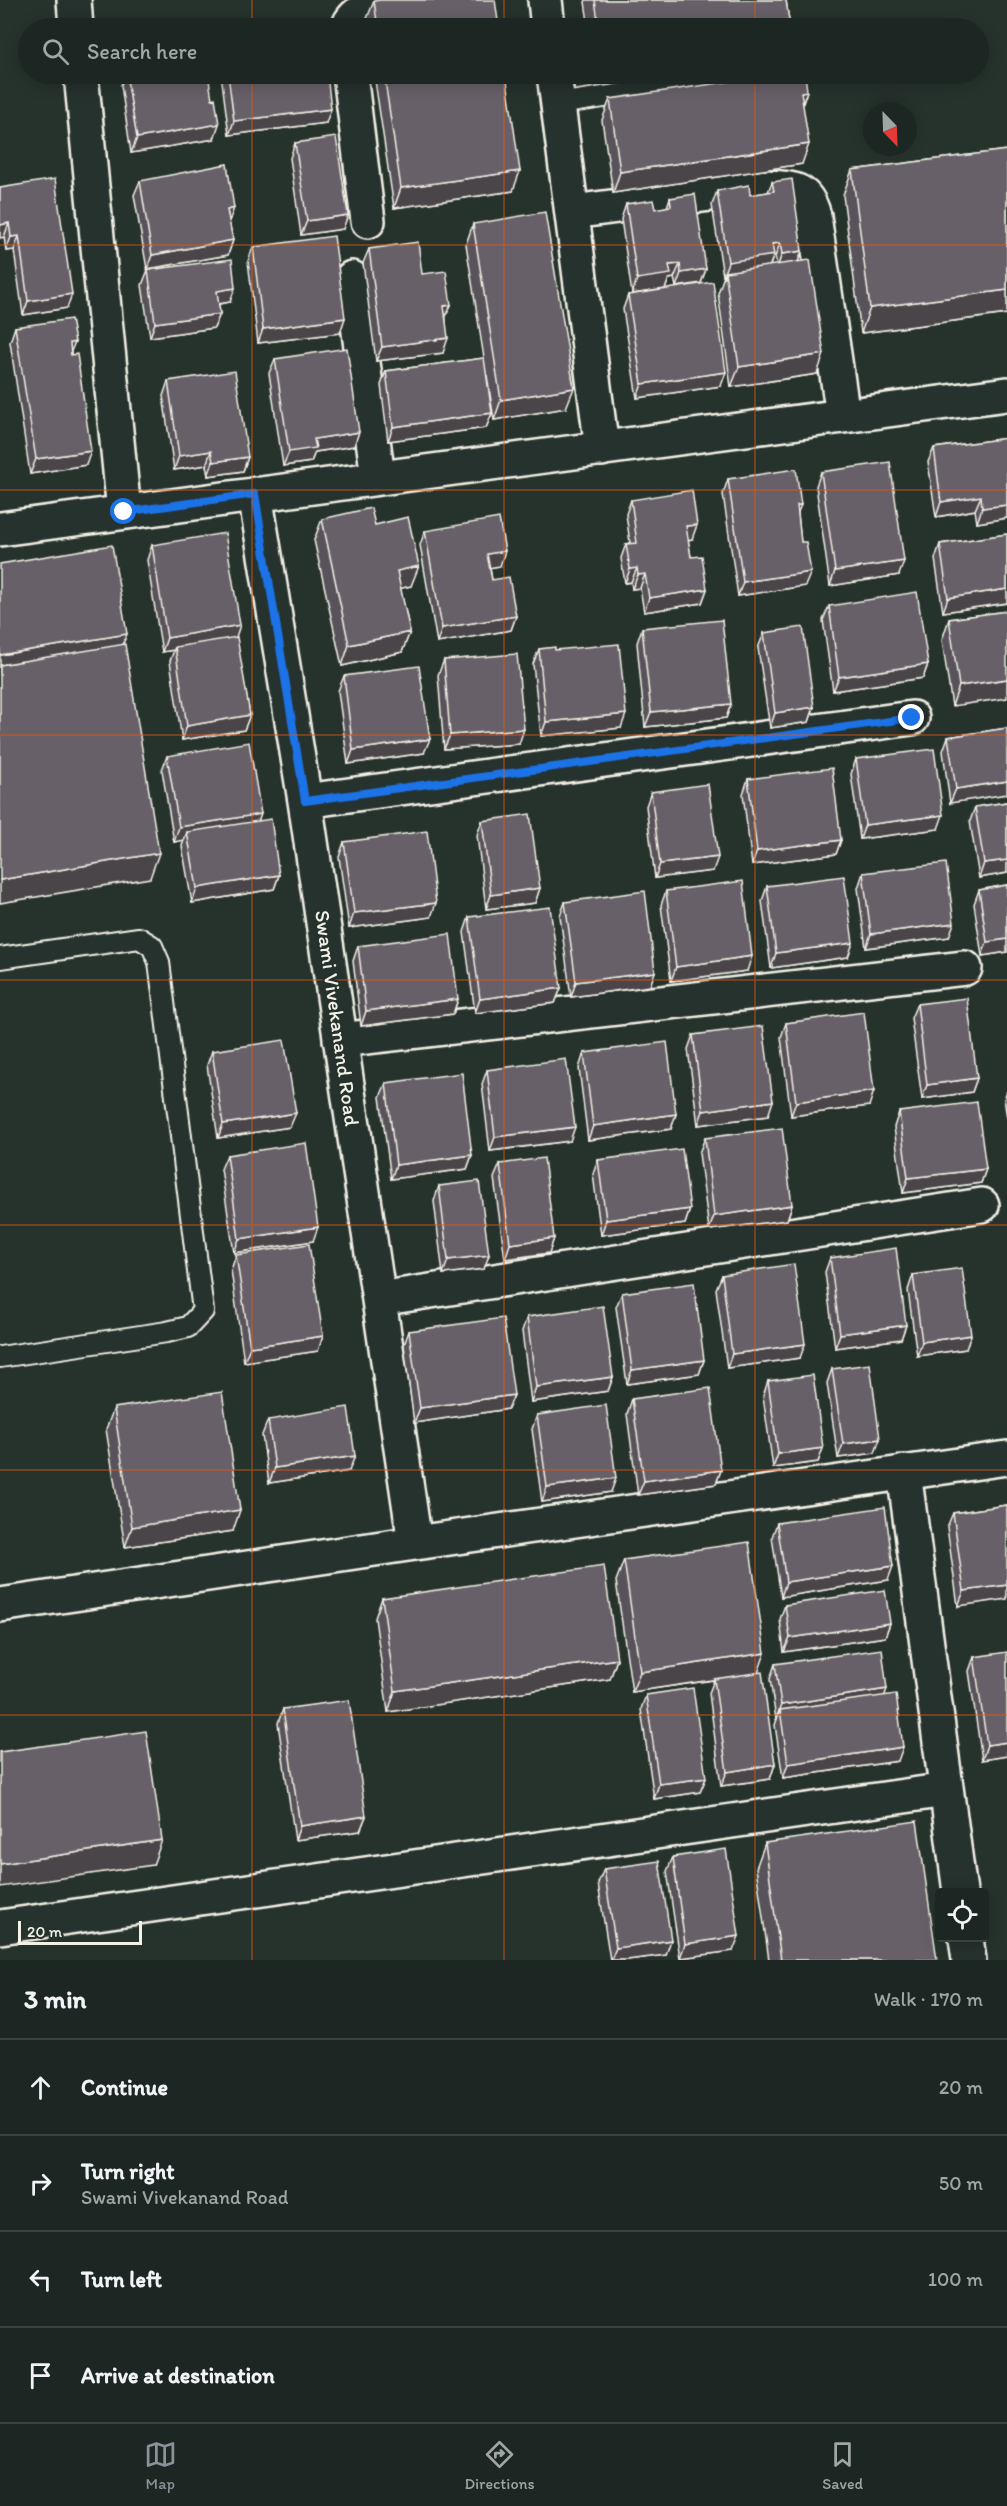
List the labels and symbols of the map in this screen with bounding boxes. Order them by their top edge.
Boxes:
north arrow [863,102,917,156]
route start [110,498,136,524]
route end [898,704,924,730]
street label: Swami Vivekanand Road [310,908,365,1128]
scale bar [18,1918,142,1946]

